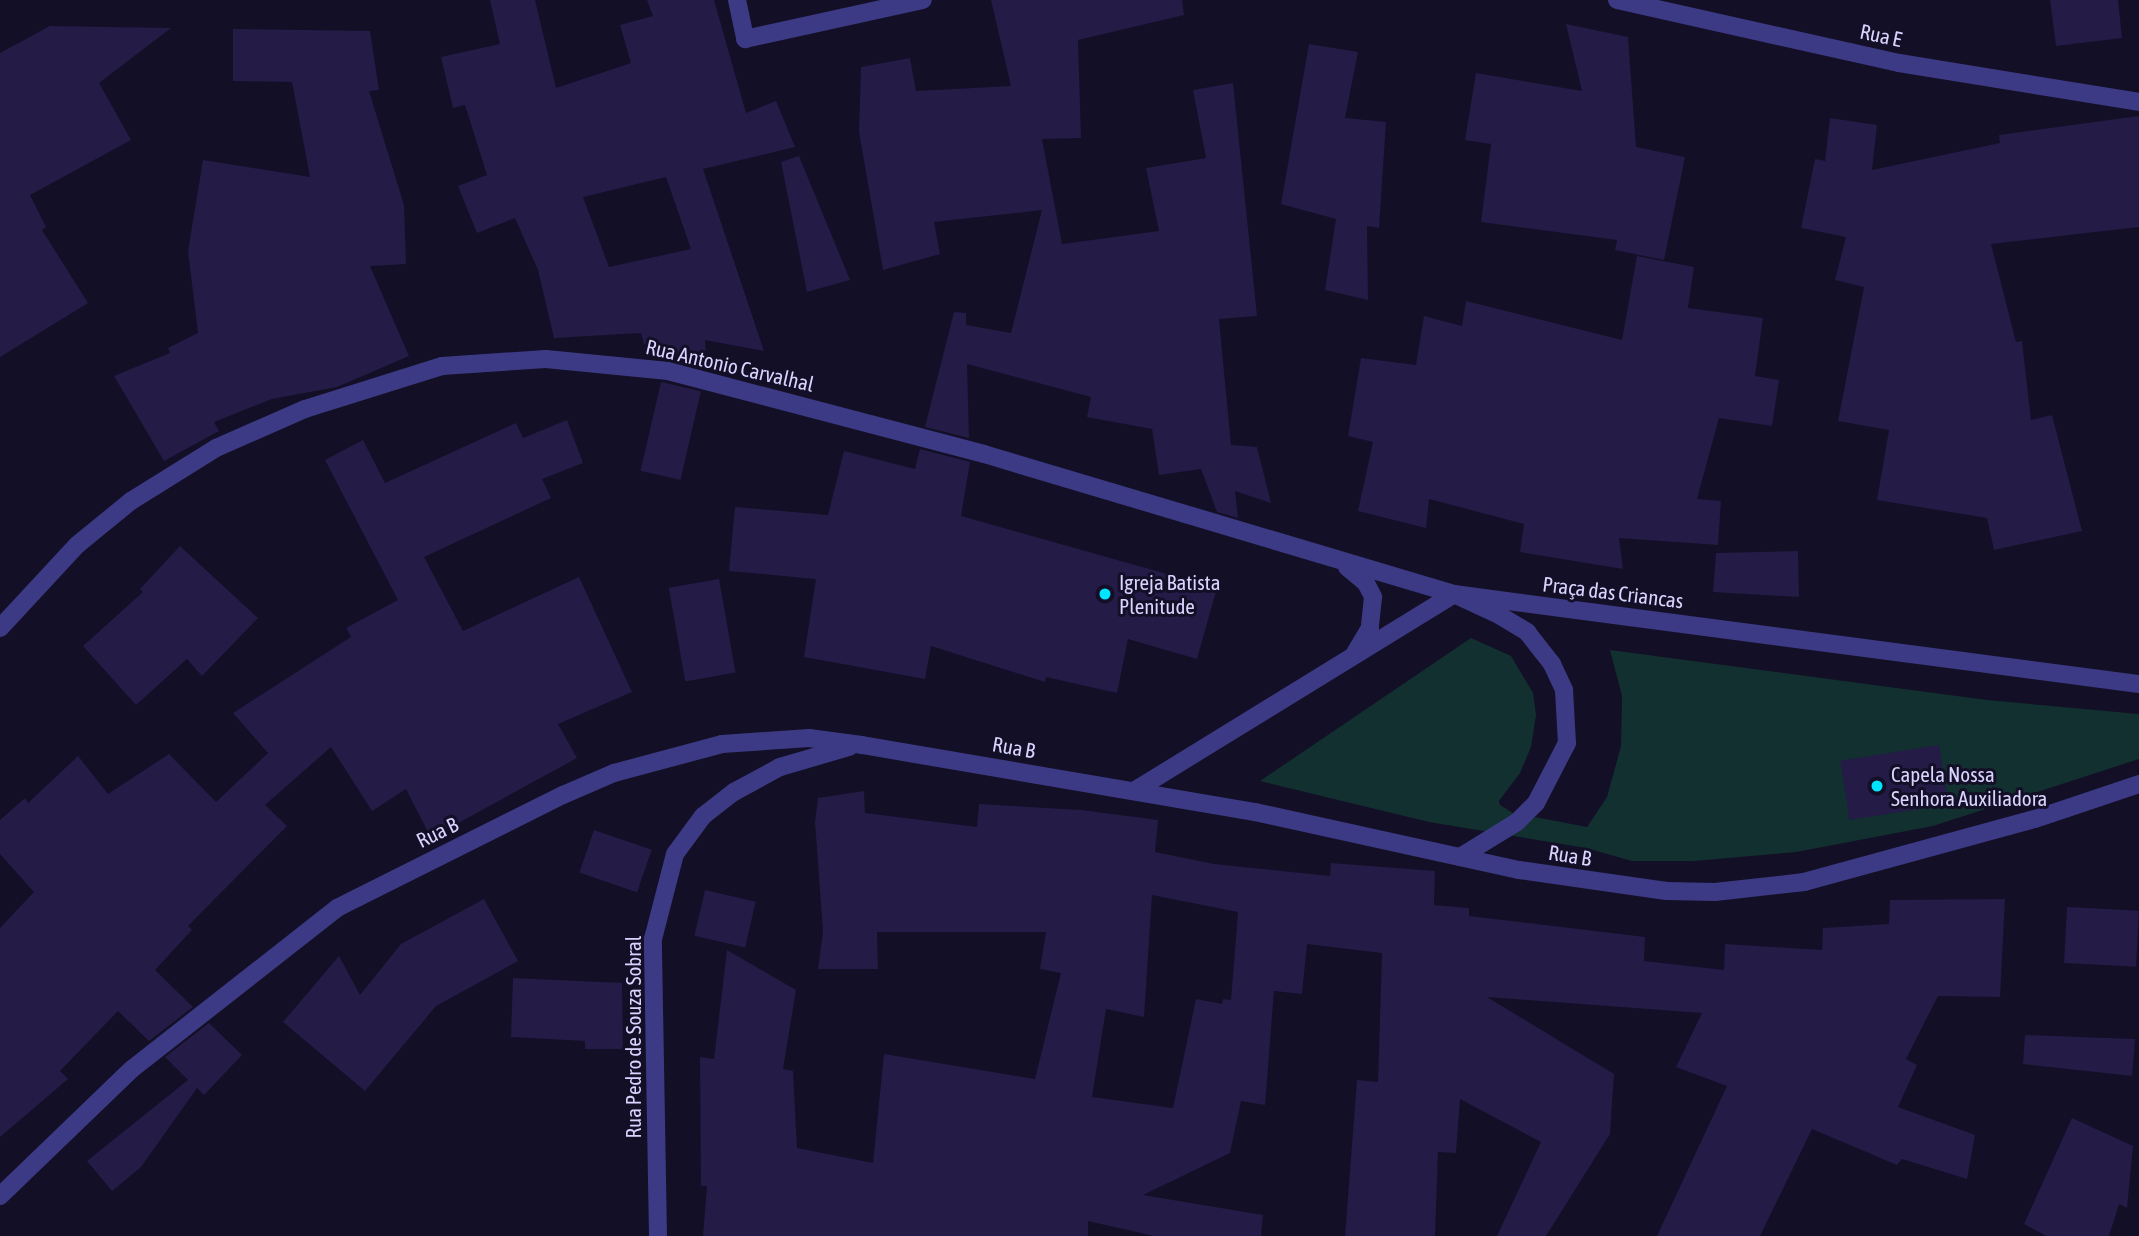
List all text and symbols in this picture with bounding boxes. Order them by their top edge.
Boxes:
street label: Rua E [1858,18,1904,52]
street label: Rua Antonio Carvalhal [643,333,817,397]
place label: Igreja Batista Plenitude [1119,569,1220,619]
street label: Praça das Criancas [1541,571,1685,613]
marker: Igreja Batista Plenitude [1097,586,1113,602]
street label: Rua B [991,731,1037,763]
place label: Capela Nossa Senhora Auxiliadora [1891,761,2047,811]
marker: Capela Nossa Senhora Auxiliadora [1869,778,1885,794]
street label: Rua B [412,811,462,853]
street label: Rua B [1547,839,1593,871]
street label: Rua Pedro de Souza Sobral [620,936,646,1138]

